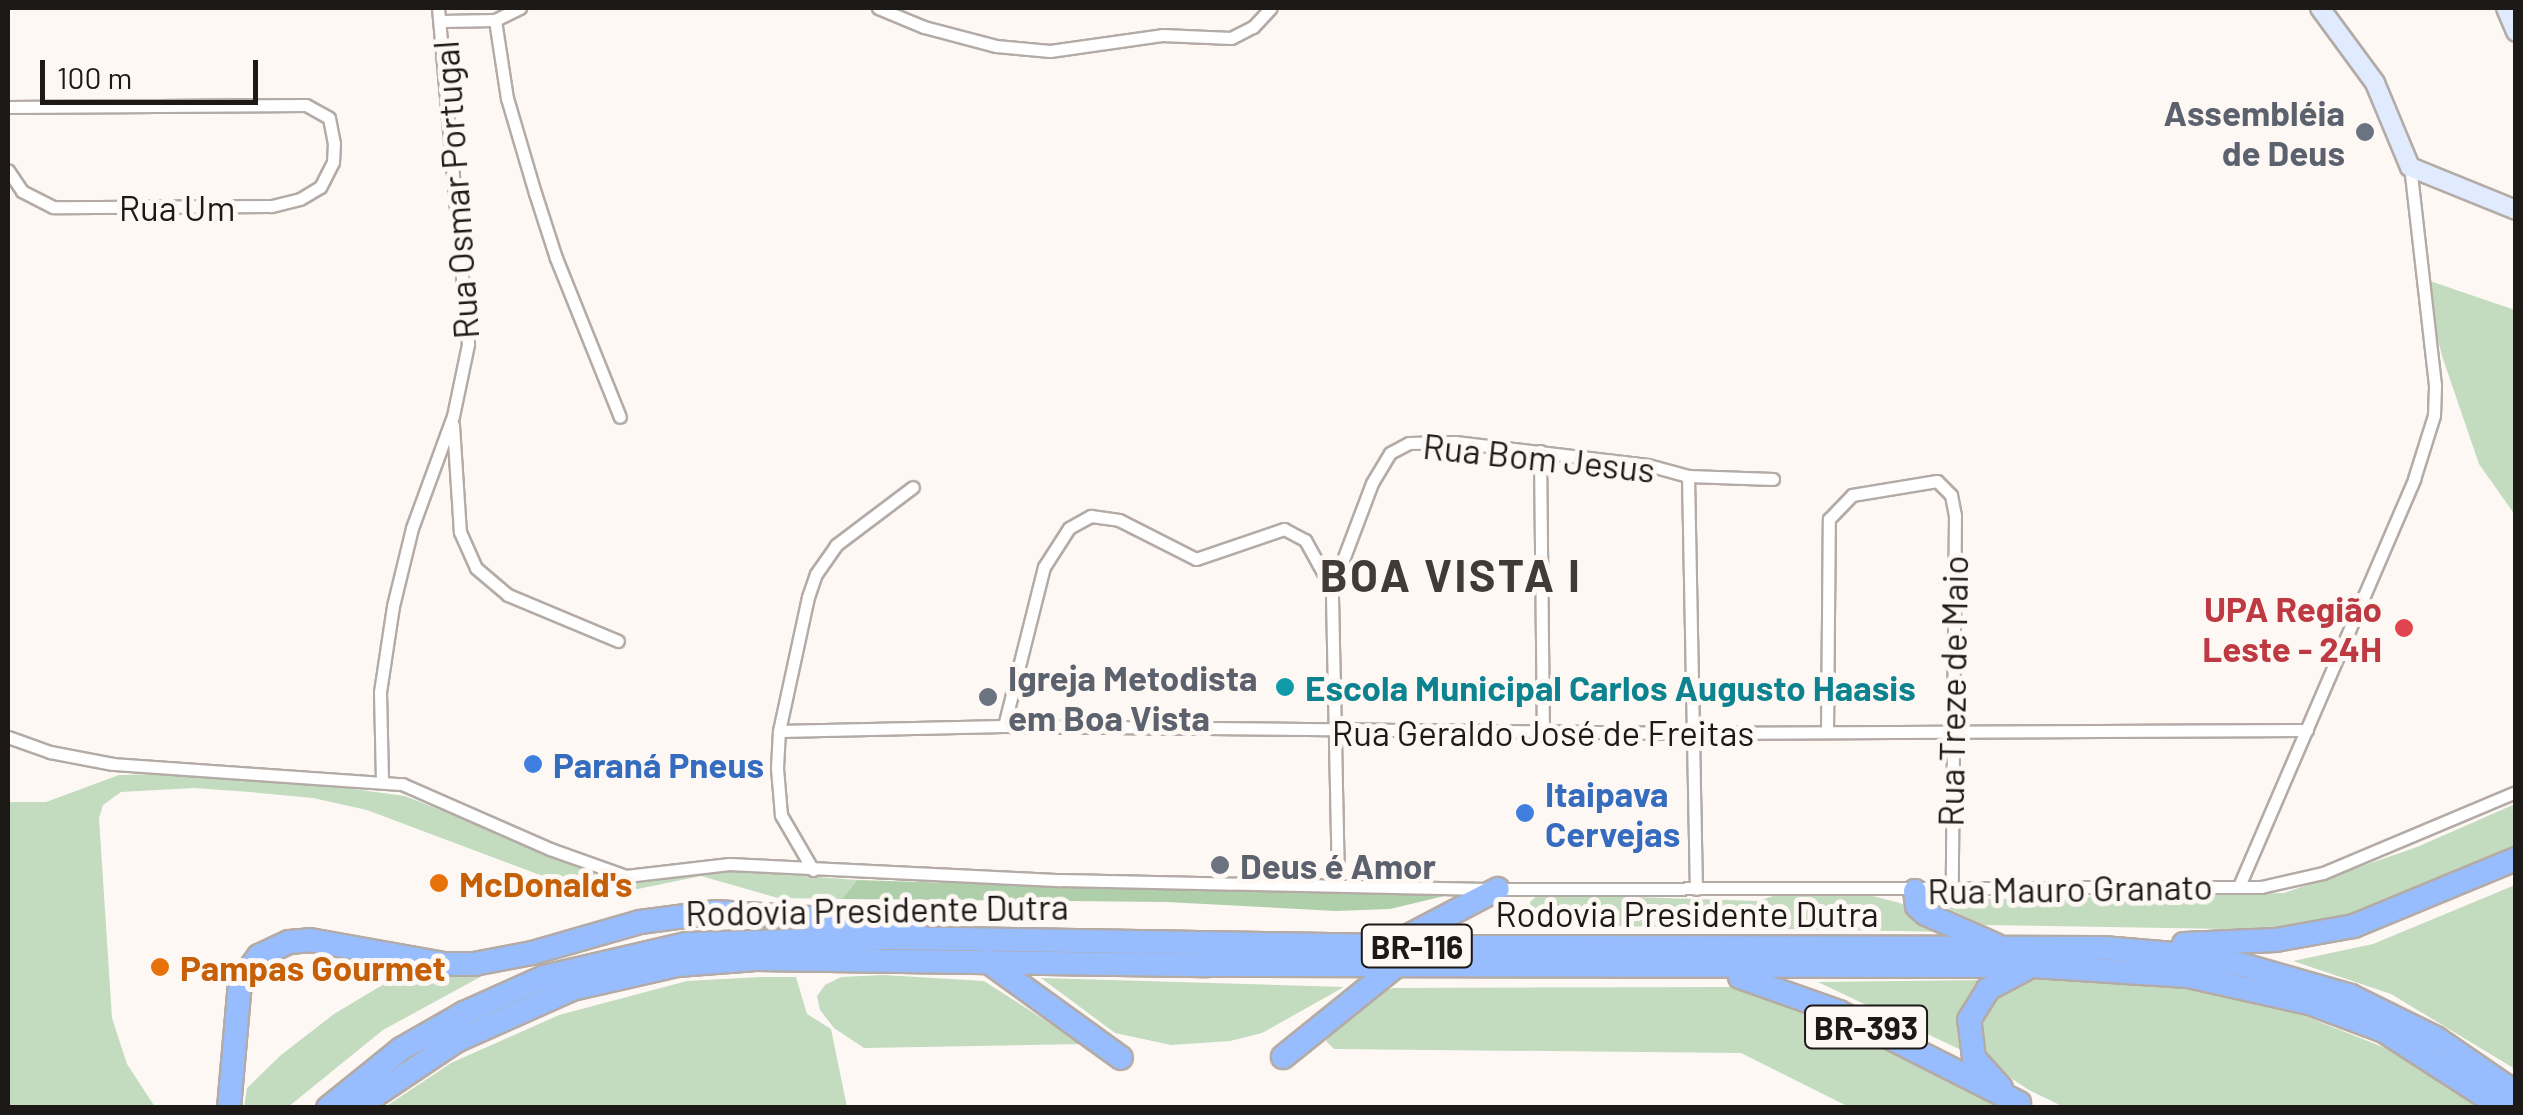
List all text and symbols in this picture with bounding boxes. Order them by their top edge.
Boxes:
scale bar [45,40,262,102]
street label: Rua Osmar Portugal [424,40,486,340]
text: 100 m [57,59,132,95]
place label: Assembléia de Deus [2164,91,2345,173]
marker: Assembléia de Deus [2354,121,2376,143]
street label: Rua Um [119,186,235,228]
street label: Rua Bom Jesus [1421,424,1657,490]
district label: BOA VISTA I [1320,548,1582,602]
street label: Rua Treze de Maio [1929,555,1975,827]
place label: UPA Região Leste - 24H [2202,587,2382,669]
marker: UPA Região Leste - 24H [2391,615,2417,641]
place label: Igreja Metodista em Boa Vista [1008,656,1257,738]
place label: Escola Municipal Carlos Augusto Haasis [1305,666,1916,708]
marker: Escola Municipal Carlos Augusto Haasis [1274,676,1296,698]
marker: Igreja Metodista em Boa Vista [977,686,999,708]
street label: Rua Geraldo José de Freitas [1332,711,1754,753]
place label: Paraná Pneus [553,743,764,785]
marker: Paraná Pneus [522,753,544,775]
place label: Itaipava Cervejas [1545,772,1680,854]
marker: Itaipava Cervejas [1514,802,1536,824]
place label: Deus é Amor [1240,844,1436,886]
marker: Deus é Amor [1209,854,1231,876]
place label: McDonald's [459,862,633,904]
street label: Rua Mauro Granato [1927,865,2213,911]
marker: McDonald's [428,872,450,894]
street label: Rodovia Presidente Dutra [685,885,1069,933]
street label: Rodovia Presidente Dutra [1495,892,1879,934]
road number: BR-116 [1360,919,1474,973]
place label: Pampas Gourmet [180,946,446,988]
marker: Pampas Gourmet [149,956,171,978]
road number: BR-393 [1804,1000,1928,1054]

